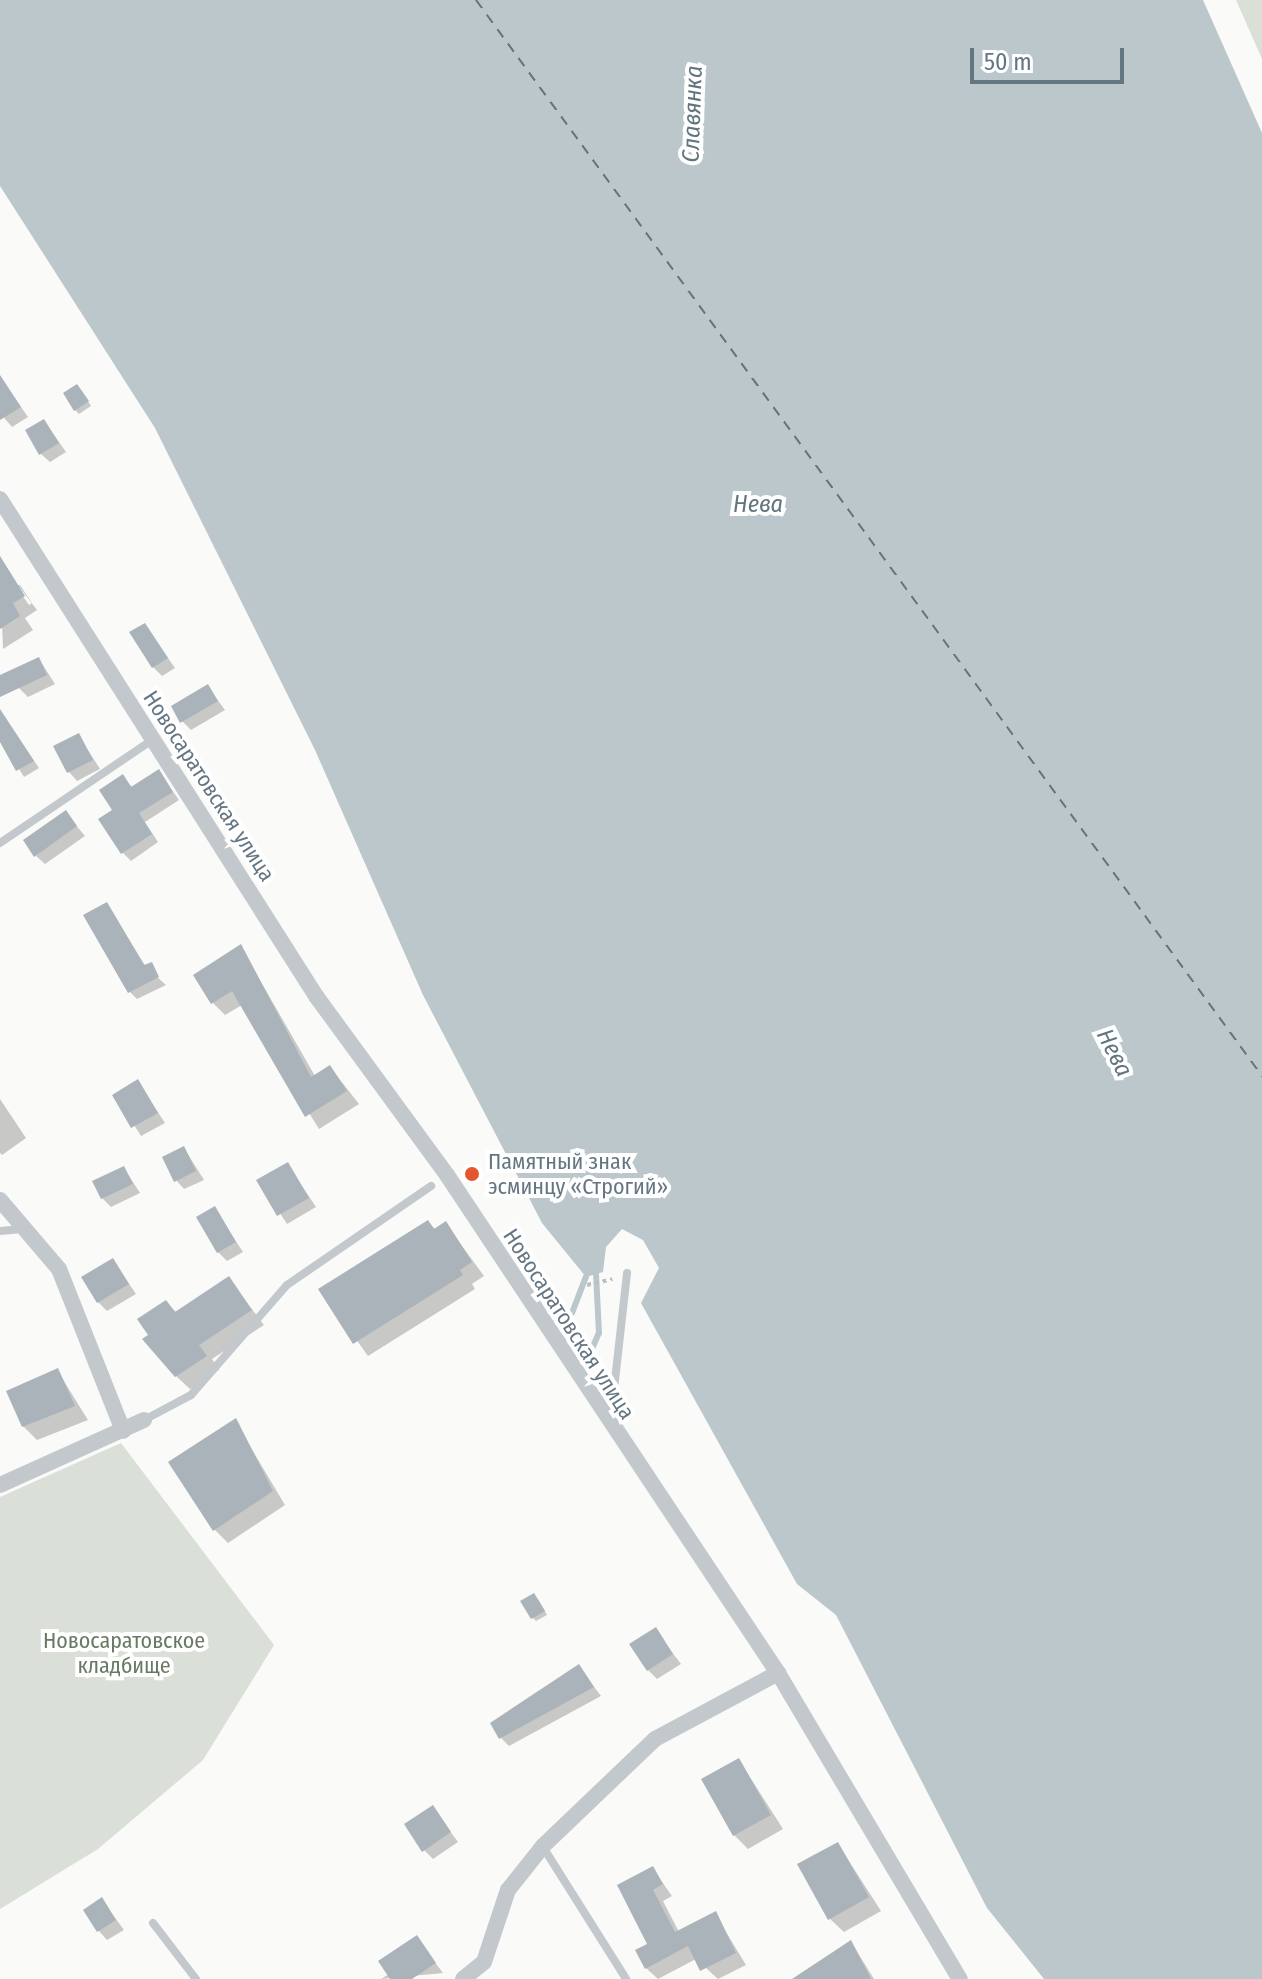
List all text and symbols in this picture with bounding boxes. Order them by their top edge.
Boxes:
scale bar [974,32,1128,82]
text: 50 m [984,48,1032,76]
water label: Славянка [677,65,709,163]
water label: Нева [733,491,783,519]
street label: Новосаратовская улица [138,686,280,886]
water label: Нева [1090,1024,1138,1082]
place label: Памятный знак эсминцу «Строгий» [488,1148,668,1200]
marker: Памятный знак эсминцу «Строгий» [463,1165,481,1183]
street label: Новосаратовская улица [498,1224,640,1424]
park label: Новосаратовское кладбище [43,1627,205,1678]

